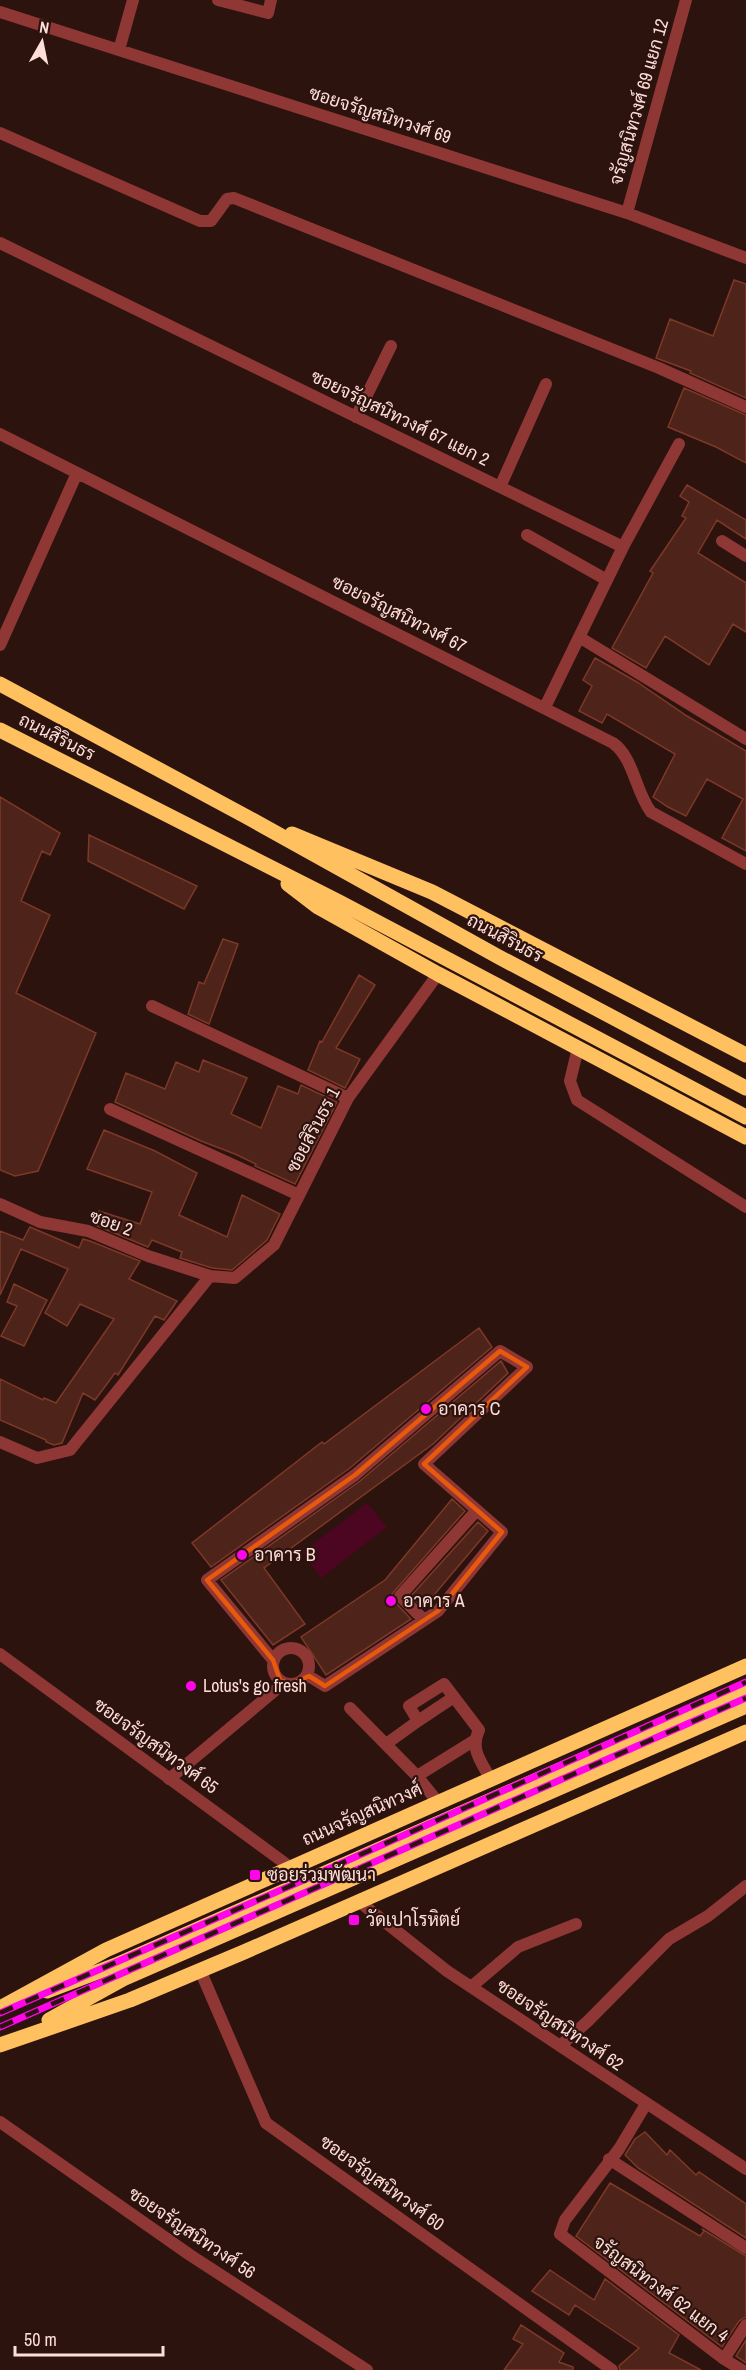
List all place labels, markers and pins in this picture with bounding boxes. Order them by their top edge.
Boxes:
place label: อาคาร C [438,1396,500,1421]
marker: อาคาร C [419,1402,433,1416]
place label: อาคาร B [254,1542,316,1567]
marker: อาคาร B [235,1548,249,1562]
place label: อาคาร A [403,1588,465,1613]
marker: อาคาร A [384,1594,398,1608]
place label: Lotus's go fresh [203,1673,307,1698]
marker: Lotus's go fresh [184,1679,198,1693]
place label: ซอยร่วมพัฒนา [267,1862,376,1887]
marker: ซอยร่วมพัฒนา [248,1868,262,1882]
place label: วัดเปาโรหิตย์ [366,1907,460,1932]
marker: วัดเปาโรหิตย์ [347,1913,361,1927]

